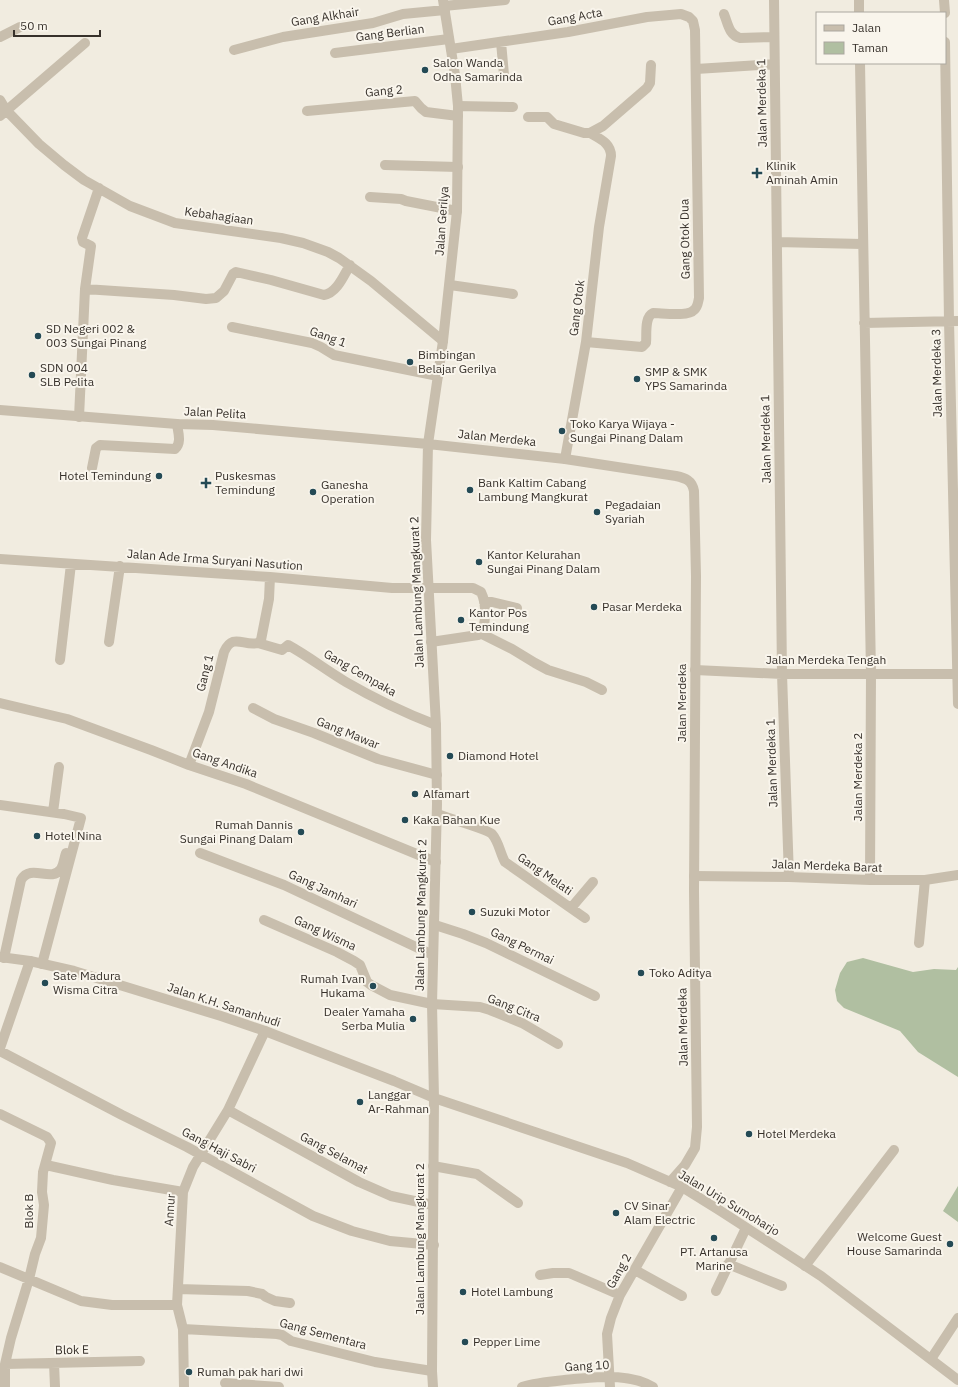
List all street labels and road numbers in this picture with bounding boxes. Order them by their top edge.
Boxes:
street label: Gang Alkhair [290,4,361,29]
street label: Gang Acta [546,4,604,29]
street label: Gang Berlian [355,21,425,44]
street label: Jalan Merdeka 1 [753,59,770,148]
street label: Gang 2 [364,81,404,100]
street label: Jalan Gerilya [432,185,451,256]
street label: Gang Otok Dua [676,198,693,279]
street label: Kebahagiaan [184,203,255,228]
street label: Gang Otok [566,278,587,337]
street label: Gang 1 [308,323,349,350]
street label: Jalan Merdeka 3 [928,329,945,418]
street label: Jalan Merdeka 1 [757,395,774,484]
street label: Jalan Pelita [183,403,247,422]
street label: Jalan Merdeka [457,426,538,449]
street label: Jalan Lambung Mangkurat 2 [406,516,427,668]
street label: Jalan Ade Irma Suryani Nasution [127,546,304,573]
street label: Gang Cempaka [321,646,400,700]
street label: Jalan Merdeka Tengah [766,652,886,667]
street label: Gang 1 [193,653,216,693]
street label: Jalan Merdeka [674,663,689,742]
street label: Gang Mawar [314,713,382,752]
street label: Jalan Merdeka 1 [762,718,781,808]
street label: Jalan Merdeka 2 [850,733,865,821]
street label: Gang Andika [191,744,260,781]
street label: Jalan Lambung Mangkurat 2 [412,839,429,991]
street label: Gang Melati [515,849,576,898]
street label: Jalan Merdeka Barat [771,856,883,875]
street label: Gang Jamhari [286,866,360,911]
street label: Gang Wisma [292,912,359,954]
street label: Gang Permai [488,924,556,967]
street label: Jalan K.H. Samanhudi [166,979,283,1030]
street label: Jalan Merdeka [674,987,691,1067]
street label: Gang Citra [485,990,544,1025]
street label: Gang Haji Sabri [179,1124,259,1175]
street label: Gang Selamat [298,1128,371,1177]
street label: Jalan Lambung Mangkurat 2 [412,1163,427,1315]
street label: Jalan Urip Sumoharjo [676,1166,783,1239]
street label: Blok B [21,1193,36,1228]
street label: Annur [161,1193,178,1227]
street label: Gang 2 [603,1251,634,1291]
street label: Gang Sementara [278,1315,369,1353]
street label: Blok E [55,1342,89,1357]
street label: Gang 10 [564,1357,610,1374]

